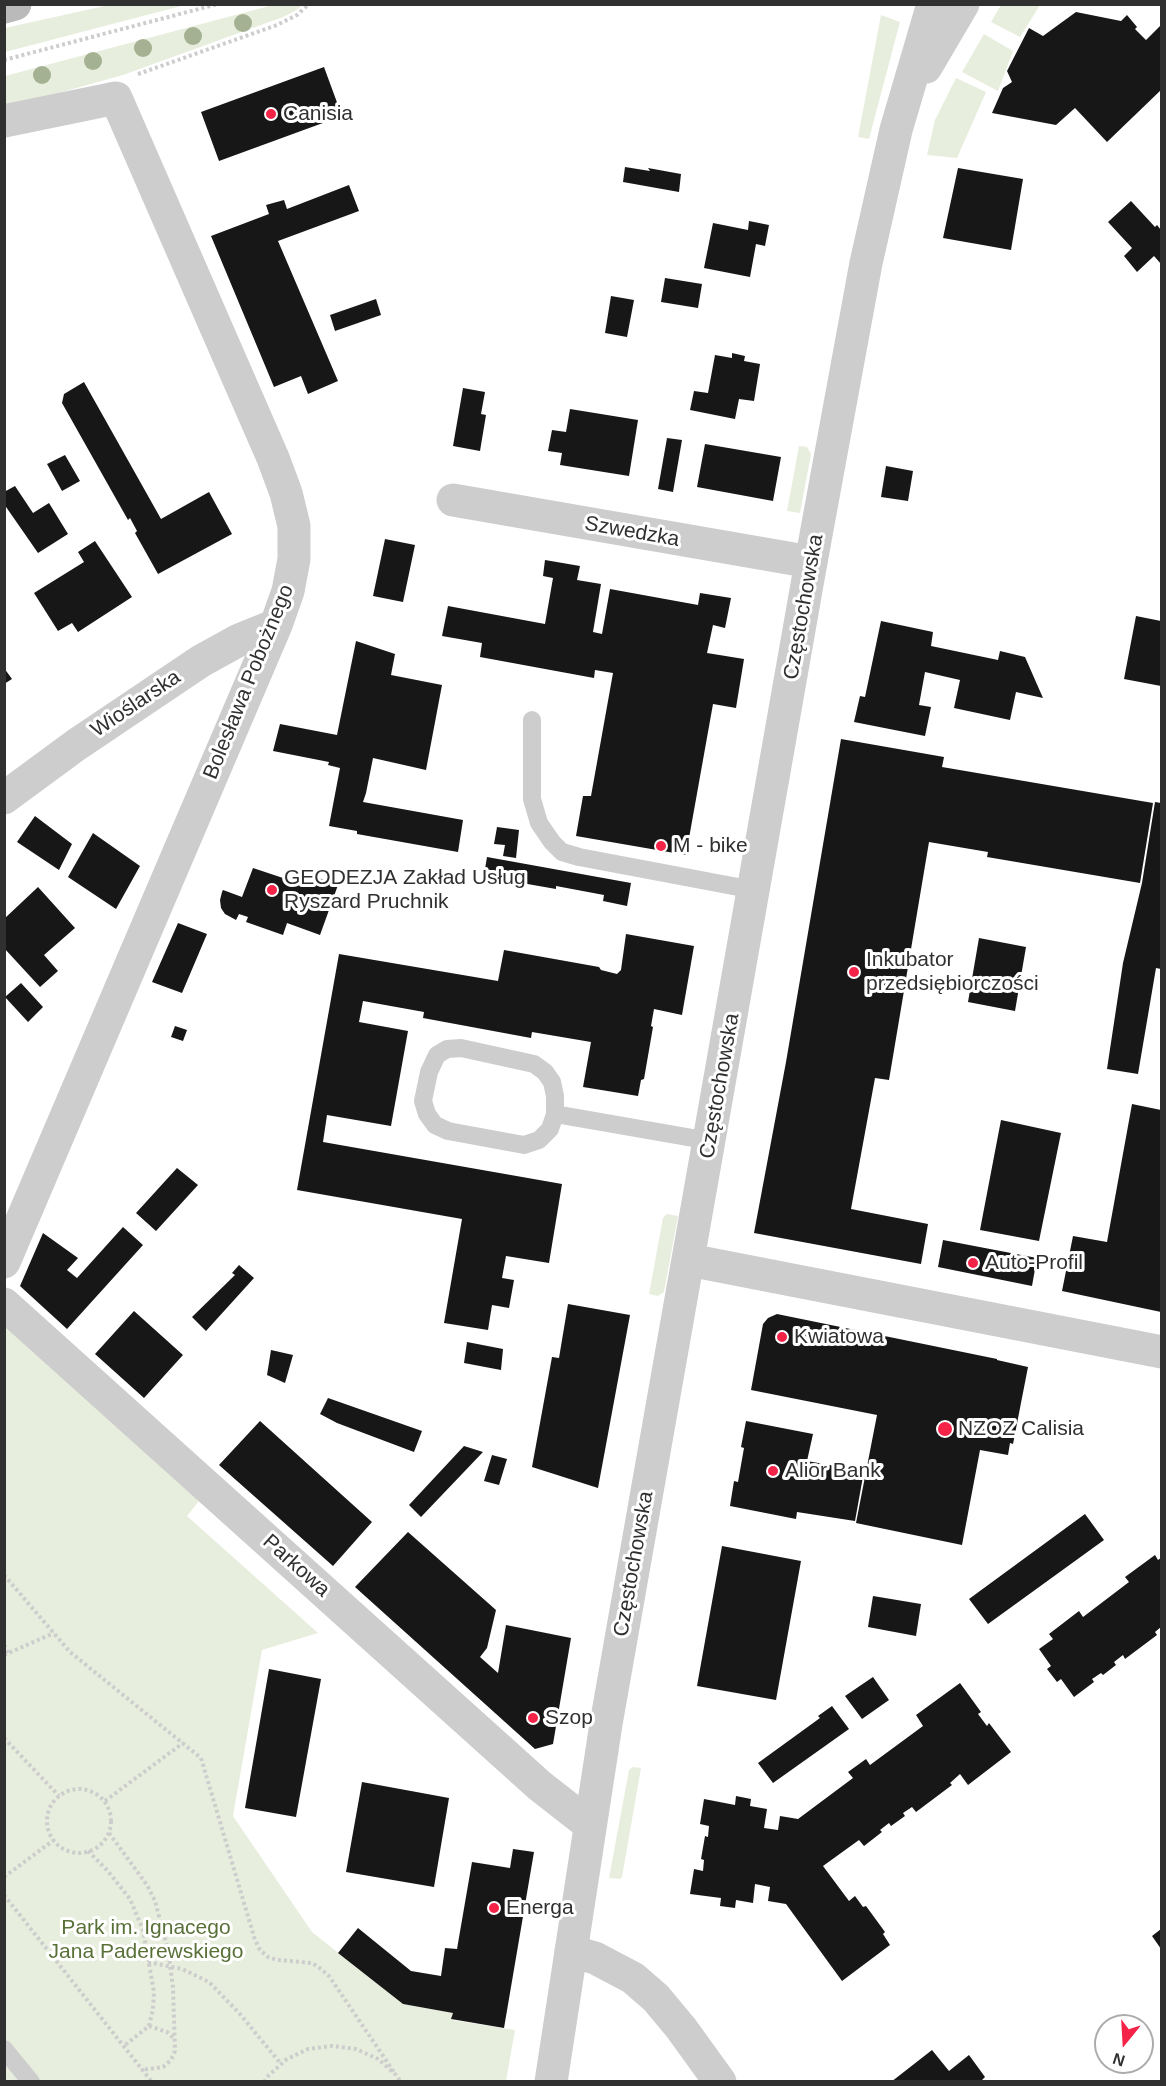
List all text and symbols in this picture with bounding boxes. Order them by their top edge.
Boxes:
place label: Canisia [283,101,353,127]
marker: Canisia [264,107,278,121]
street label: Szwedzka [583,511,681,553]
street label: Częstochowska [779,532,829,682]
street label: Bolesława Pobożnego [198,581,300,783]
street label: Wioślarska [86,665,186,743]
place label: M - bike [673,833,748,859]
marker: M - bike [654,839,668,853]
place label: GEODEZJA Zakład Usług Ryszard Pruchnik [284,865,526,915]
marker: GEODEZJA Zakład Usług Ryszard Pruchnik [265,883,279,897]
place label: Inkubator przedsiębiorczości [866,947,1039,997]
marker: Inkubator przedsiębiorczości [847,965,861,979]
street label: Częstochowska [695,1011,745,1161]
place label: Auto-Profil [985,1250,1083,1276]
marker: Auto-Profil [966,1256,980,1270]
place label: Kwiatowa [794,1324,884,1350]
marker: Kwiatowa [775,1330,789,1344]
place label: NZOZ Calisia [958,1416,1084,1442]
marker: NZOZ Calisia [936,1420,954,1438]
place label: Alior Bank [785,1458,881,1484]
marker: Alior Bank [766,1464,780,1478]
street label: Częstochowska [609,1489,659,1639]
street label: Parkowa [257,1529,335,1603]
place label: Szop [545,1705,593,1731]
marker: Szop [526,1711,540,1725]
place label: Energa [506,1895,574,1921]
marker: Energa [487,1901,501,1915]
park label: Park im. Ignacego Jana Paderewskiego [49,1915,243,1965]
north arrow [1094,2014,1154,2074]
text: N [1111,2050,1127,2070]

